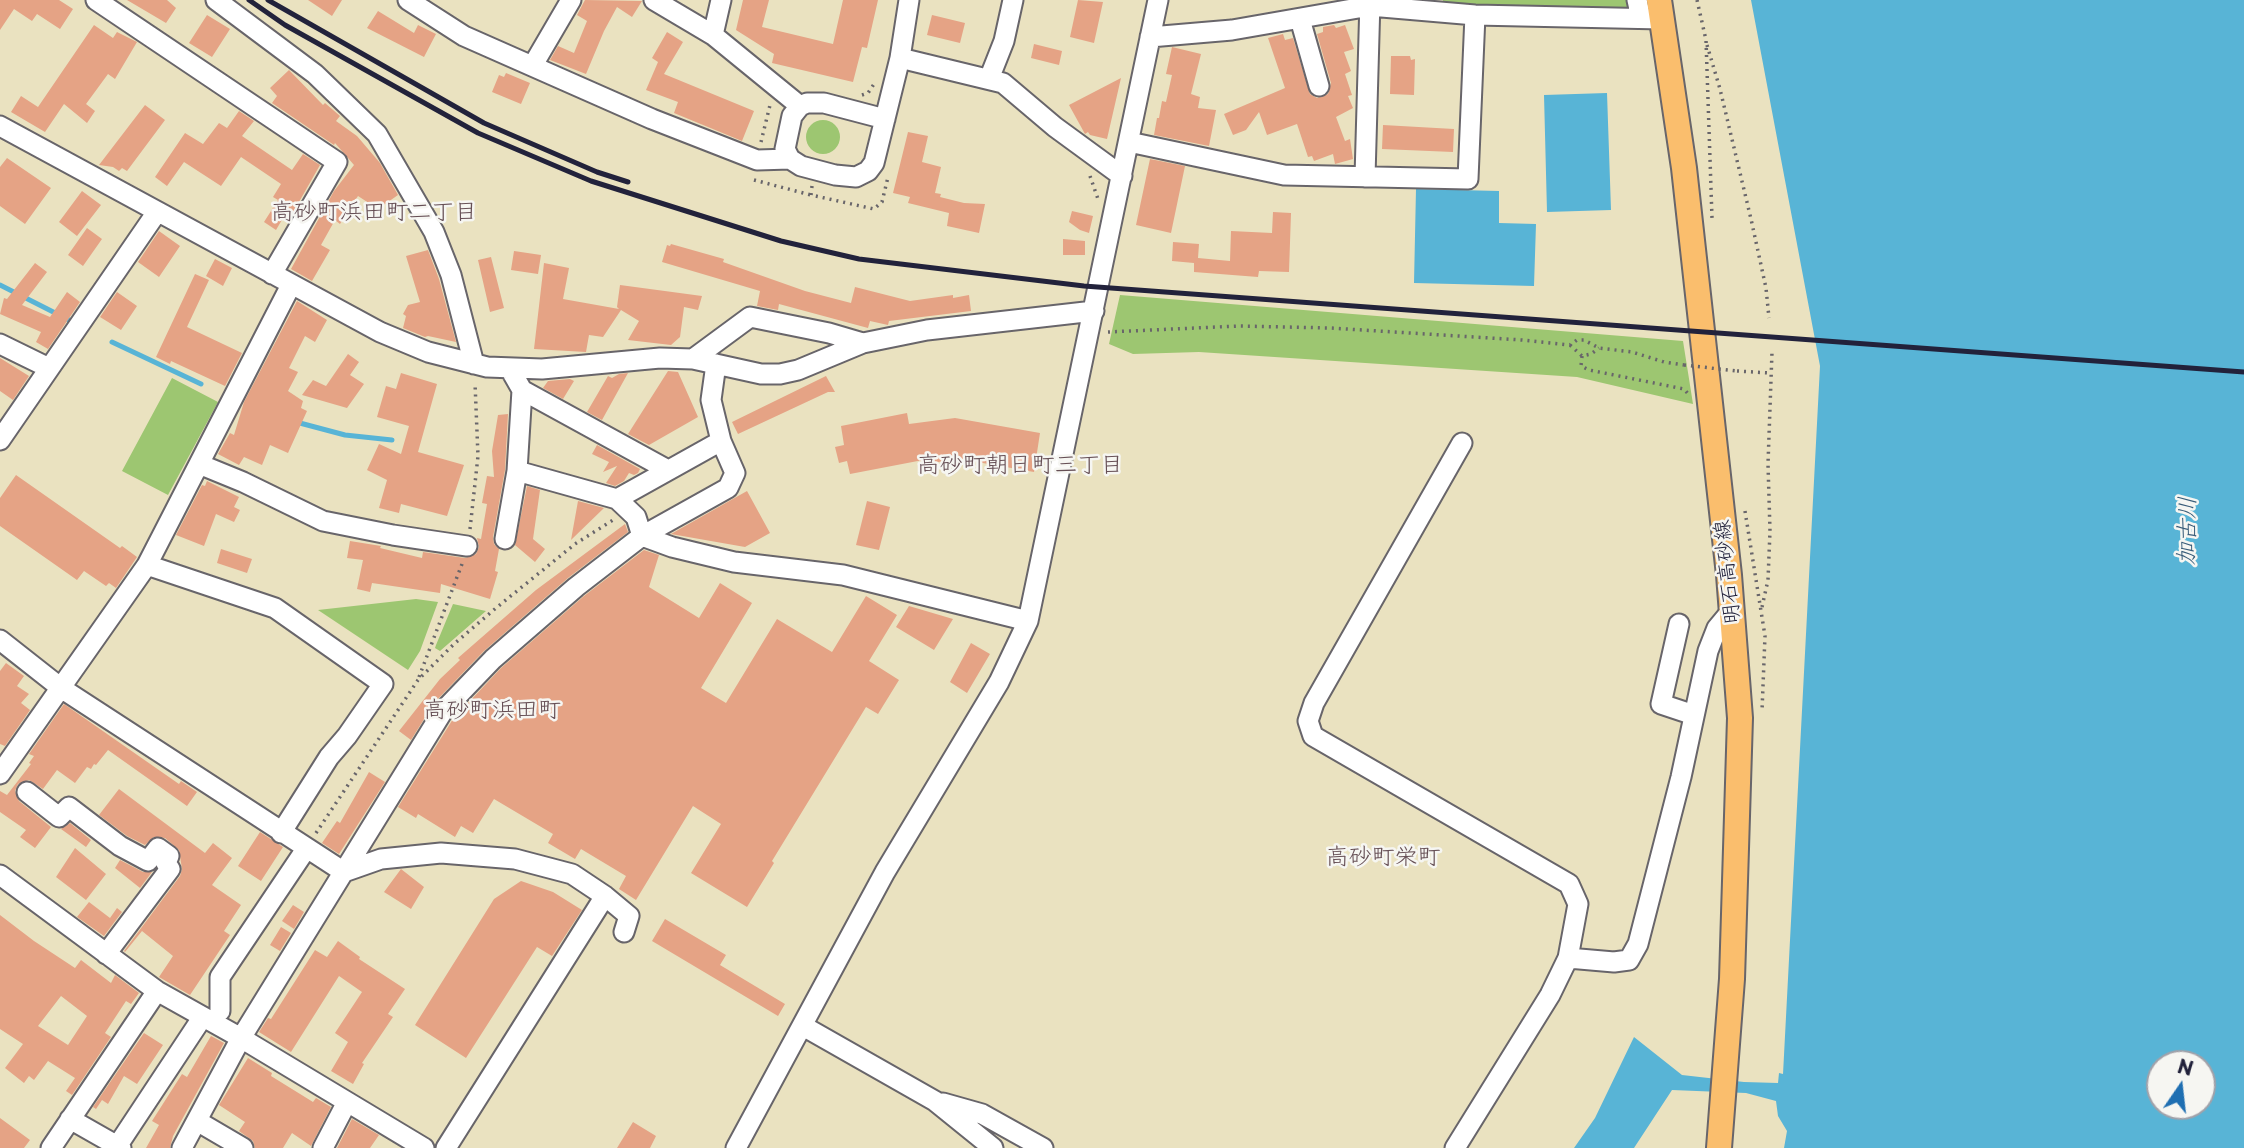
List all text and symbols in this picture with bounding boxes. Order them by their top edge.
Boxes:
district label: 高砂町浜田町二丁目 [271,199,477,227]
district label: 高砂町朝日町三丁目 [917,452,1123,480]
water label: 加古川 [2174,496,2202,566]
street label: 明石高砂線 [1710,518,1746,626]
district label: 高砂町浜田町 [423,697,561,725]
district label: 高砂町栄町 [1326,844,1440,872]
north arrow [2146,1050,2216,1120]
text: N [2175,1051,2196,1082]

